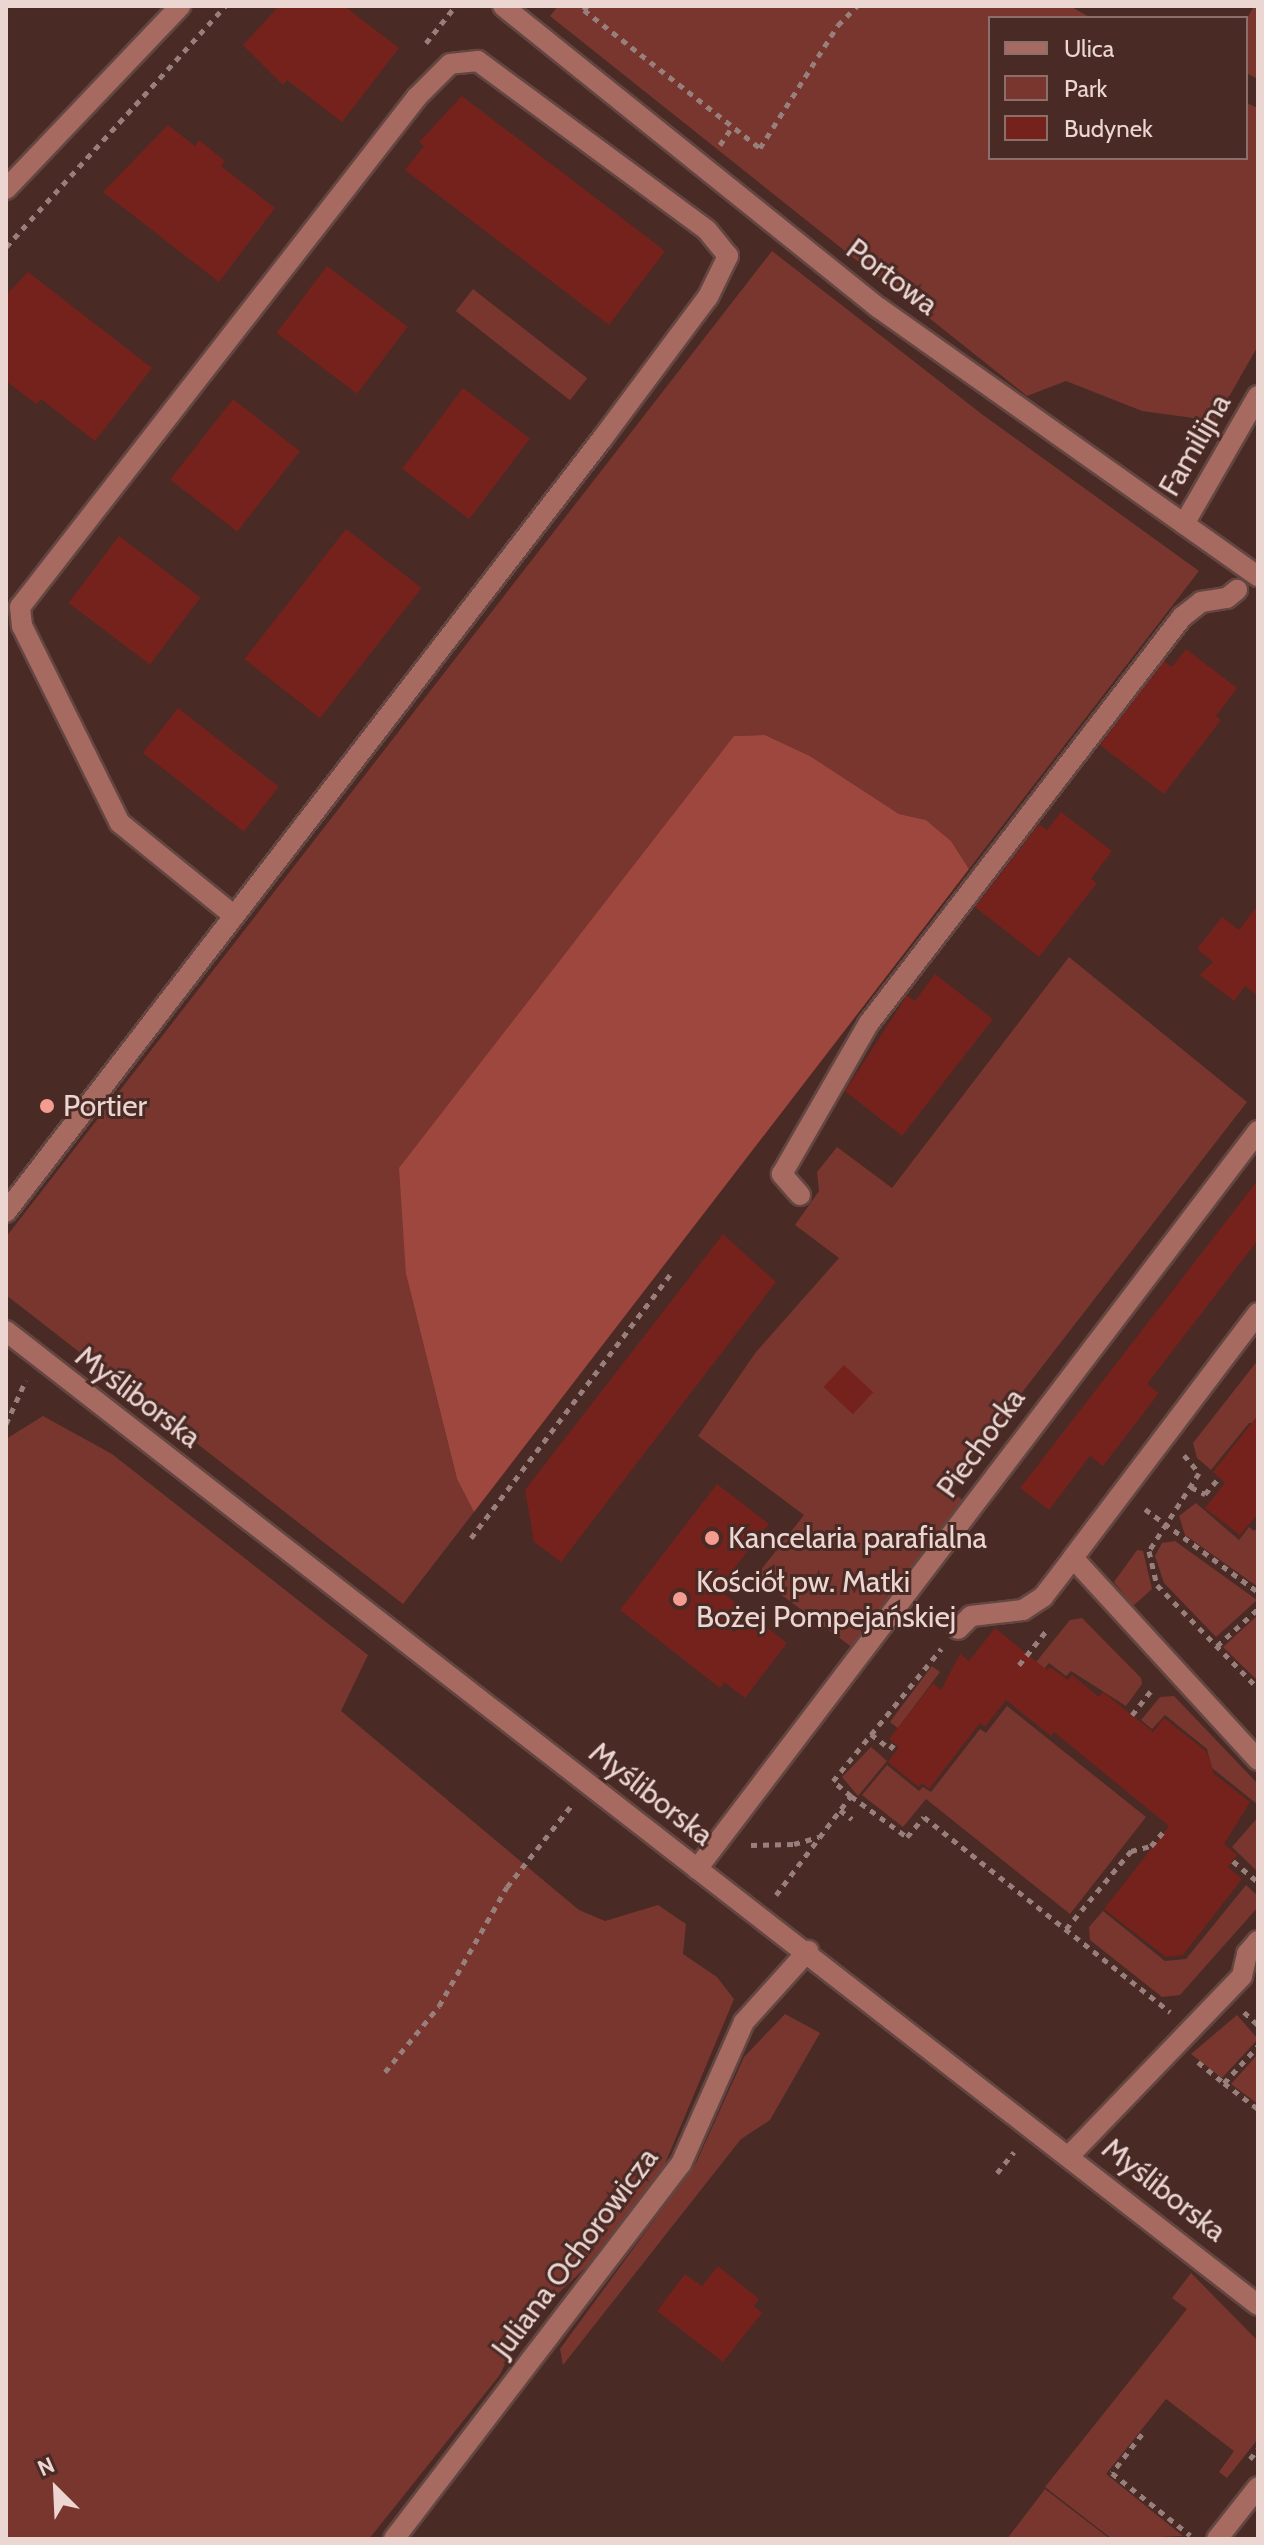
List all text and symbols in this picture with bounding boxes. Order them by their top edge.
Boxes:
legend [988,16,1248,160]
text: Ulica [1064,34,1114,63]
text: Park [1064,74,1107,103]
text: Budynek [1064,114,1153,143]
street label: Portowa [839,231,945,323]
street label: Familijna [1151,387,1239,503]
place label: Portier [63,1088,147,1124]
marker: Portier [38,1097,56,1115]
street label: Myśliborska [68,1338,208,1456]
street label: Piechocka [929,1381,1033,1505]
place label: Kancelaria parafialna [728,1520,987,1556]
marker: Kancelaria parafialna [703,1529,721,1547]
place label: Kościół pw. Matki Bożej Pompejańskiej [696,1564,956,1634]
marker: Kościół pw. Matki Bożej Pompejańskiej [671,1590,689,1608]
street label: Myśliborska [582,1734,720,1854]
street label: Myśliborska [1095,2130,1233,2250]
street label: Juliana Ochorowicza [484,2141,666,2365]
north arrow [16,2449,96,2529]
text: N [33,2451,59,2482]

